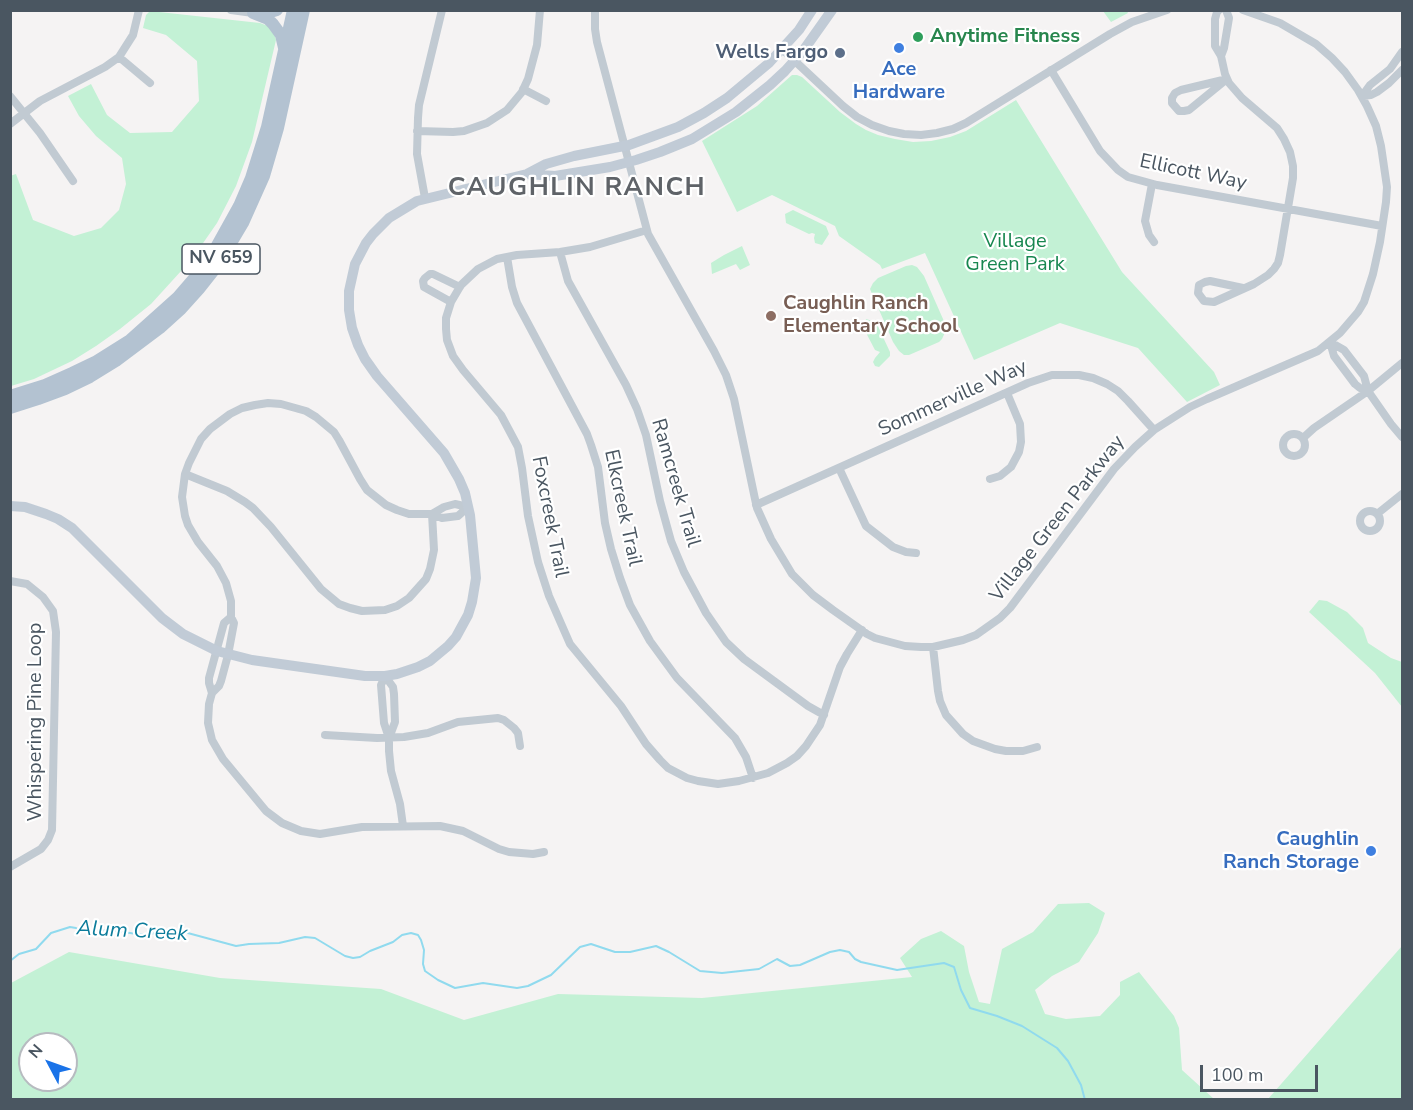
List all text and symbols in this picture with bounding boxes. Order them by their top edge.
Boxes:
place label: Anytime Fitness [930,25,1080,49]
marker: Anytime Fitness [911,30,925,44]
place label: Wells Fargo [715,41,828,65]
marker: Ace Hardware [892,41,906,55]
marker: Wells Fargo [833,46,847,60]
place label: Ace Hardware [853,58,945,105]
street label: Ellicott Way [1137,150,1249,196]
district label: CAUGHLIN RANCH [448,173,706,205]
park label: Village Green Park [965,230,1065,277]
road number: NV 659 [182,244,260,274]
place label: Caughlin Ranch Elementary School [783,292,958,339]
marker: Caughlin Ranch Elementary School [764,309,778,323]
street label: Sommerville Way [875,355,1031,443]
street label: Ramcreek Trail [645,416,705,550]
street label: Village Green Parkway [986,431,1130,607]
street label: Elkcreek Trail [598,447,646,569]
street label: Foxcreek Trail [525,454,573,580]
street label: Whispering Pine Loop [24,622,48,822]
place label: Caughlin Ranch Storage [1223,828,1359,875]
marker: Caughlin Ranch Storage [1364,844,1378,858]
water label: Alum Creek [76,917,188,947]
north arrow [18,1032,78,1092]
text: N [24,1040,48,1063]
scale bar [1203,1053,1322,1091]
text: 100 m [1211,1063,1263,1087]

